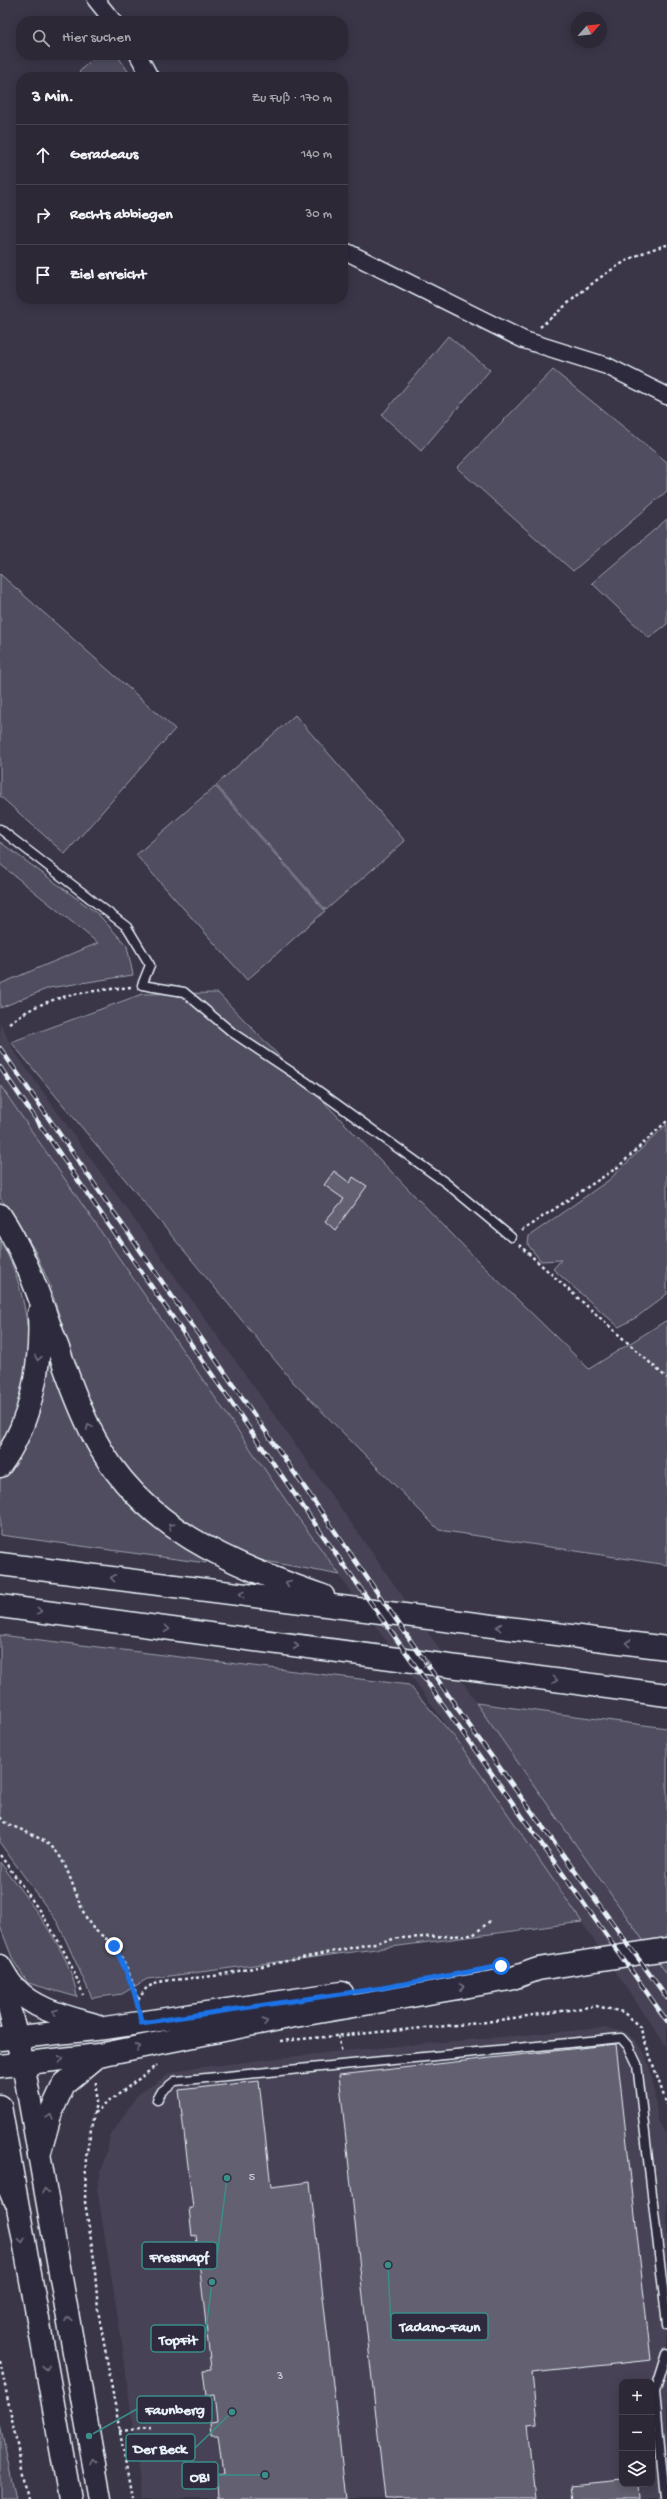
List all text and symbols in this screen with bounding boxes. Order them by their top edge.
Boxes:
north arrow [571,12,607,48]
search box [16,16,348,60]
icon: search [30,27,52,49]
text: Hier suchen [62,29,131,47]
text: 3 Min. [32,88,74,108]
text: Zu Fuß · 170 m [252,91,332,106]
icon: ahead [32,144,54,166]
text: Geradeaus [70,146,138,164]
text: 140 m [301,147,332,162]
icon: right [32,204,54,226]
text: Rechts abbiegen [70,206,173,224]
text: 30 m [306,207,332,222]
icon: arrive [32,264,54,286]
text: Ziel erreicht [70,266,146,284]
one-way arrow [34,1355,43,1362]
one-way arrow [86,1424,94,1431]
one-way arrow [169,1524,176,1531]
one-way arrow [110,1574,116,1583]
one-way arrow [284,1579,291,1587]
one-way arrow [239,1590,245,1599]
one-way arrow [36,1607,42,1616]
one-way arrow [496,1623,502,1632]
one-way arrow [164,1624,171,1633]
one-way arrow [625,1639,631,1648]
one-way arrow [293,1641,299,1650]
one-way arrow [423,1659,429,1668]
one-way arrow [552,1675,558,1684]
route end [105,1937,123,1955]
route start [492,1957,510,1975]
one-way arrow [459,1983,465,1992]
one-way arrow [51,2009,58,2017]
one-way arrow [262,2018,268,2026]
one-way arrow [134,2043,141,2051]
one-way arrow [58,2055,64,2064]
one-way arrow [45,2114,54,2121]
house number: 5 [249,2171,255,2185]
one-way arrow [41,2188,50,2194]
one-way arrow [18,2237,26,2243]
callout: Fressnapf [142,2242,217,2269]
text: Fressnapf [148,2249,210,2267]
callout: Tadano-Faun [391,2313,488,2340]
one-way arrow [64,2316,73,2322]
text: Tadano-Faun [398,2319,481,2337]
callout: TopFit [151,2325,205,2352]
text: TopFit [158,2332,199,2350]
one-way arrow [41,2365,49,2371]
house number: 3 [276,2370,283,2384]
map controls [619,2379,655,2487]
button: + [619,2379,655,2415]
callout: Faunberg [137,2396,212,2423]
text: Faunberg [144,2402,205,2420]
button: − [619,2415,655,2451]
callout: Der Beck [126,2434,195,2461]
text: Der Beck [131,2441,189,2459]
button: layers [619,2451,655,2487]
one-way arrow [89,2458,98,2464]
callout: OBI [182,2462,218,2489]
text: OBI [190,2469,211,2487]

